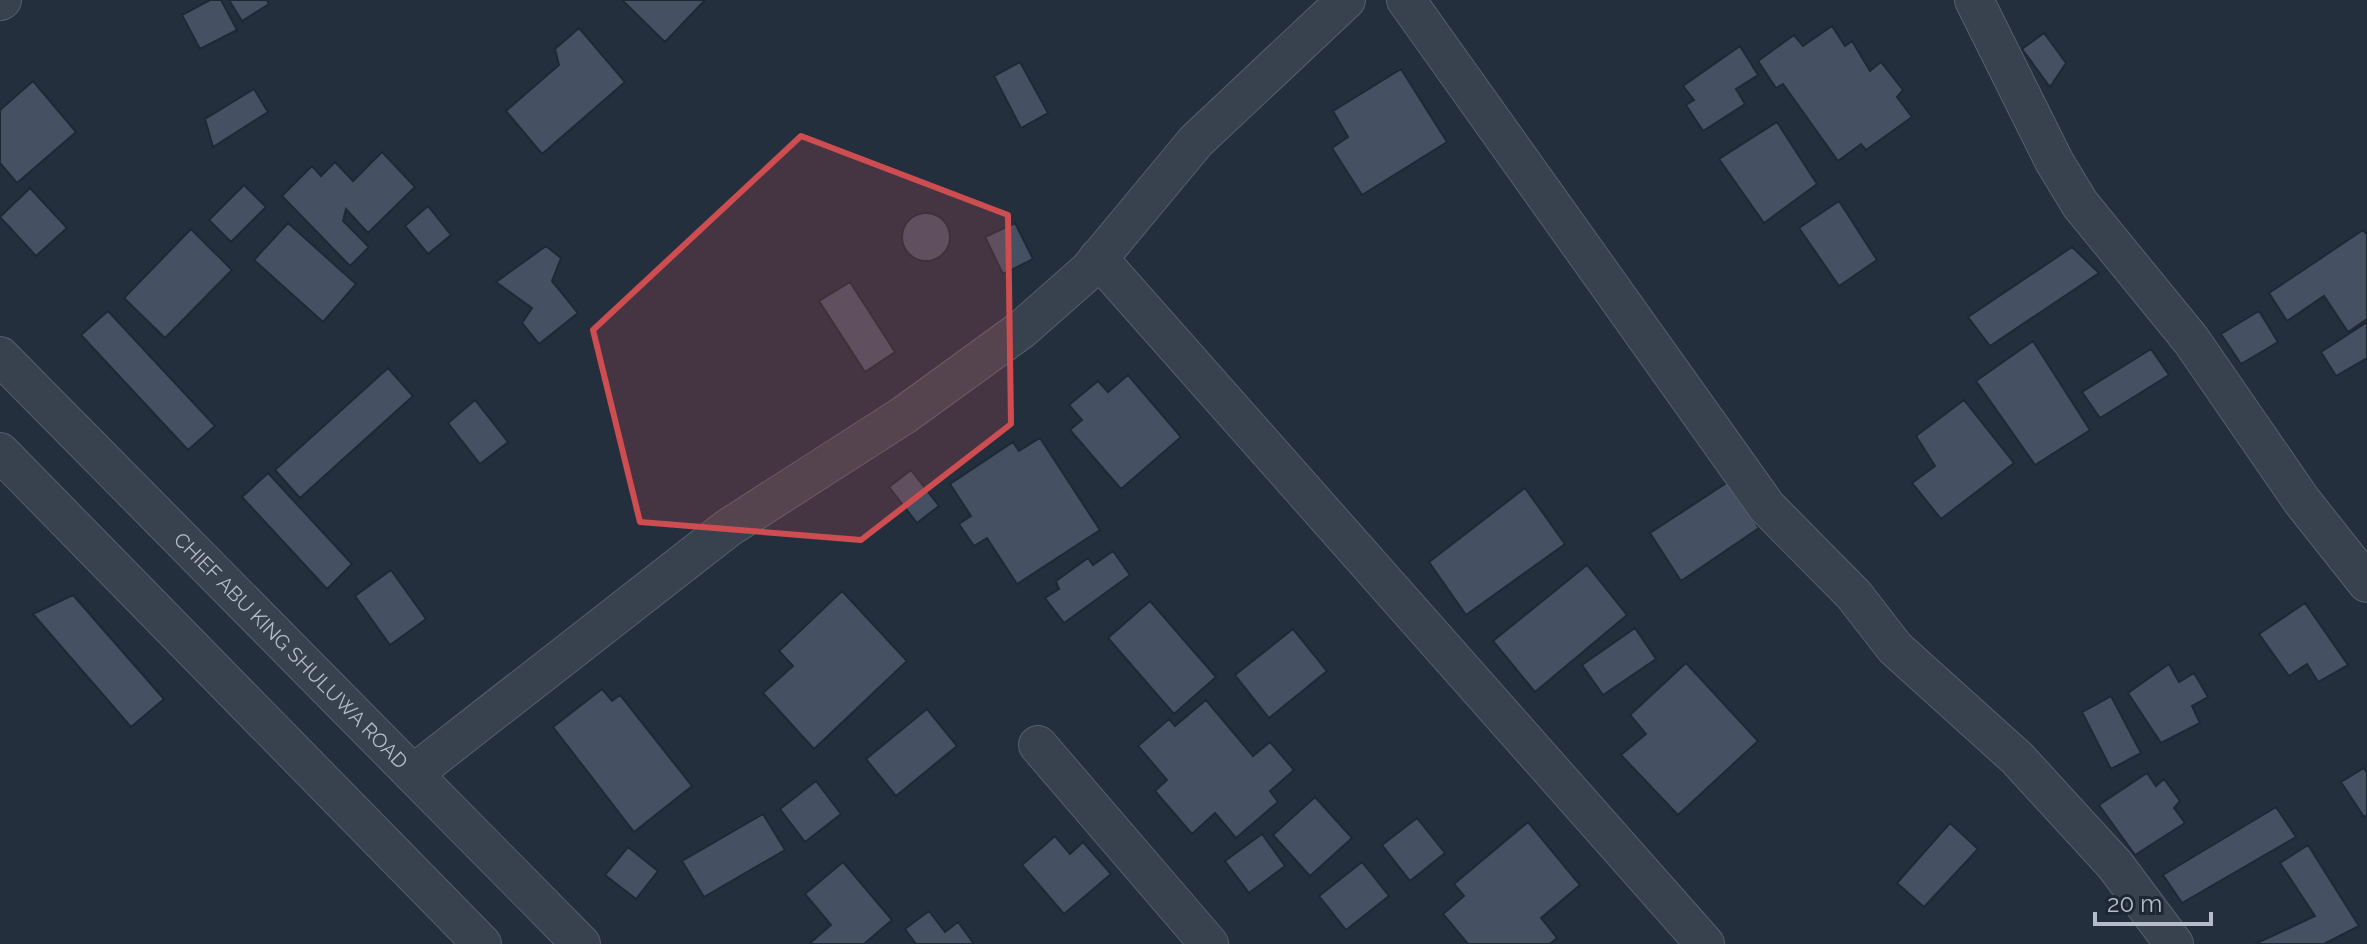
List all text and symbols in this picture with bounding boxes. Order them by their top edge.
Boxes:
street label: CHIEF ABU KING SHULUWA ROAD [169,527,413,774]
scale bar [2095,876,2211,926]
text: 20 m [2107,889,2162,918]

